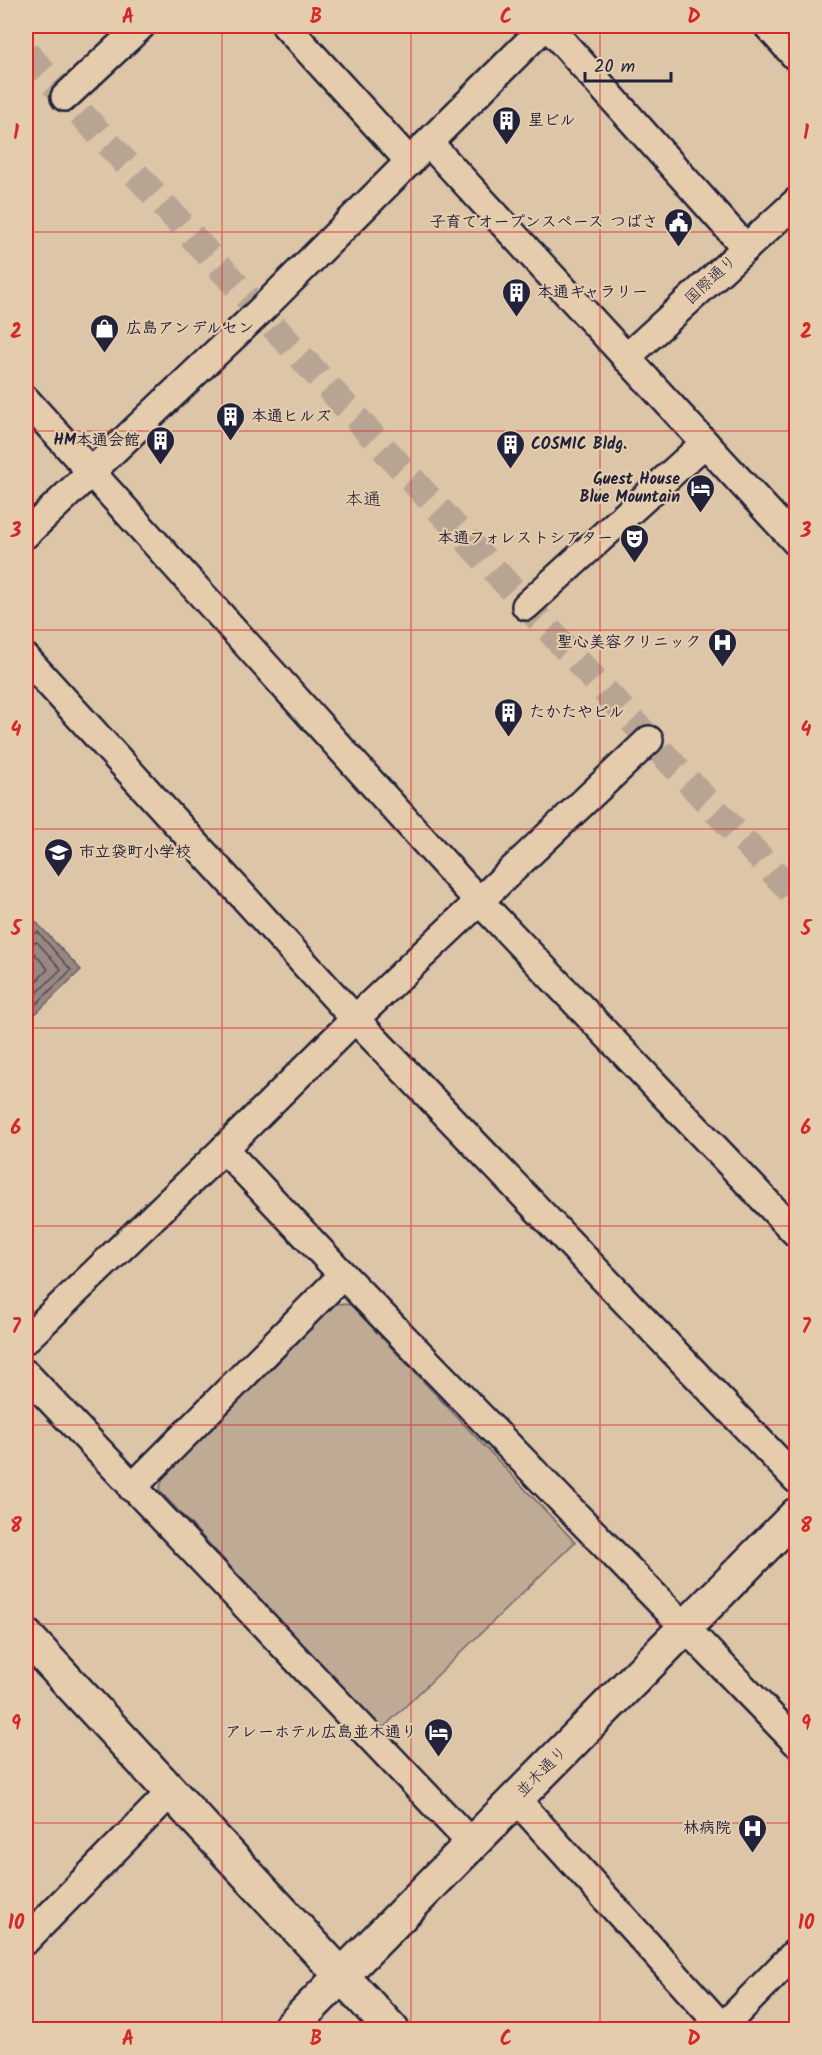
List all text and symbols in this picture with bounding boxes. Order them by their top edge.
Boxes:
text: A [122,2,134,34]
text: B [310,2,322,34]
text: C [500,2,512,34]
text: D [687,2,701,34]
scale bar [585,45,670,83]
text: 20 m [594,53,635,82]
building icon: 星ビル [491,104,523,146]
place label: 星ビル [528,108,576,133]
text: 1 [13,118,19,150]
text: 1 [803,118,809,150]
public building icon: 子育てオープンスペース つばさ [663,206,695,248]
place label: 子育てオープンスペース つばさ [429,210,658,235]
street label: 国際通り [679,249,743,311]
building icon: 本通ギャラリー [500,276,532,318]
place label: 本通ギャラリー [537,280,648,305]
shop icon: 広島アンデルセン [89,312,121,354]
place label: 広島アンデルセン [126,316,254,341]
text: 2 [10,317,22,349]
text: 2 [800,317,812,349]
building icon: 本通ヒルズ [214,400,246,442]
place label: 本通ヒルズ [251,404,331,429]
building icon: HM本通会館 [145,424,177,466]
place label: HM本通会館 [53,428,140,453]
building icon: COSMIC Bldg. [494,428,526,470]
place label: COSMIC Bldg. [531,432,627,457]
place label: Guest House Blue Mountain [580,467,680,510]
hotel icon: Guest House Blue Mountain [685,472,717,514]
district label: 本通 [345,486,381,515]
text: 3 [10,516,22,548]
text: 3 [800,516,812,548]
theatre icon: 本通フォレストシアター [618,522,650,564]
place label: 本通フォレストシアター [437,526,613,551]
hospital icon: 聖心美容クリニック [706,626,738,668]
place label: 聖心美容クリニック [557,630,701,655]
building icon: たかたやビル [492,696,524,738]
place label: たかたやビル [529,700,625,725]
text: 4 [11,715,22,747]
text: 4 [801,715,812,747]
school or university icon: 市立袋町小学校 [42,836,74,878]
place label: 市立袋町小学校 [79,840,191,865]
text: 5 [10,914,23,946]
text: 5 [800,914,813,946]
text: 6 [11,1113,22,1145]
text: 6 [801,1113,812,1145]
text: 7 [11,1312,21,1344]
text: 7 [801,1312,811,1344]
text: 8 [10,1511,22,1543]
text: 8 [800,1511,812,1543]
text: 9 [11,1709,21,1741]
text: 9 [801,1709,811,1741]
hotel icon: アレーホテル広島並木通り [422,1716,454,1758]
place label: アレーホテル広島並木通り [225,1720,417,1745]
street label: 並木通り [511,1741,573,1803]
hospital icon: 林病院 [736,1812,768,1854]
place label: 林病院 [683,1816,731,1841]
text: 10 [8,1908,25,1940]
text: 10 [798,1908,815,1940]
text: A [122,2024,134,2055]
text: B [310,2024,322,2055]
text: C [500,2024,512,2055]
text: D [687,2024,701,2055]

